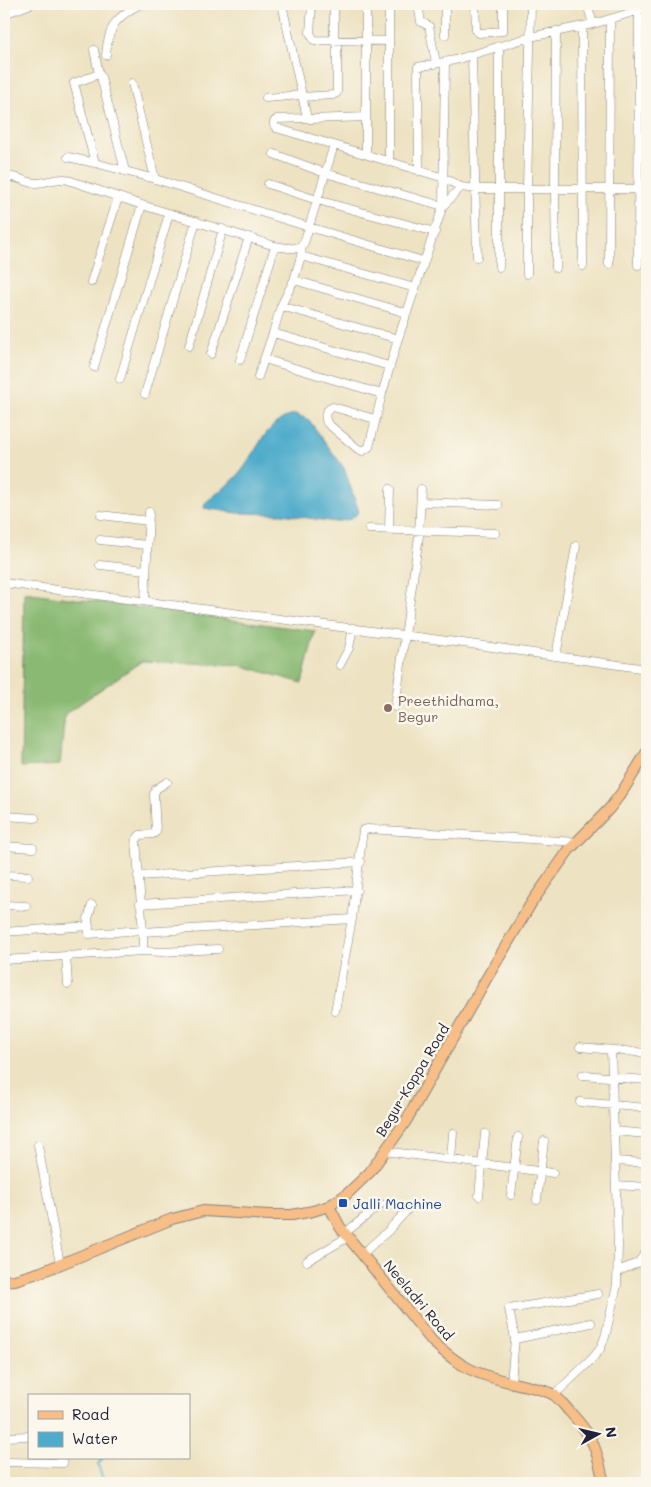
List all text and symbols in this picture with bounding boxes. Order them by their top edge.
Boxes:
place label: Preethidhama, Begur [398,691,499,726]
marker: Preethidhama, Begur [382,702,394,714]
street label: Begur-Koppa Road [371,1020,453,1140]
place label: Jalli Machine [353,1194,442,1213]
marker: Jalli Machine [337,1197,349,1209]
street label: Neeladri Road [380,1256,458,1344]
legend [28,1394,190,1460]
text: Road [72,1404,109,1424]
north arrow [574,1410,624,1460]
text: N [601,1426,622,1439]
text: Water [72,1428,118,1448]

